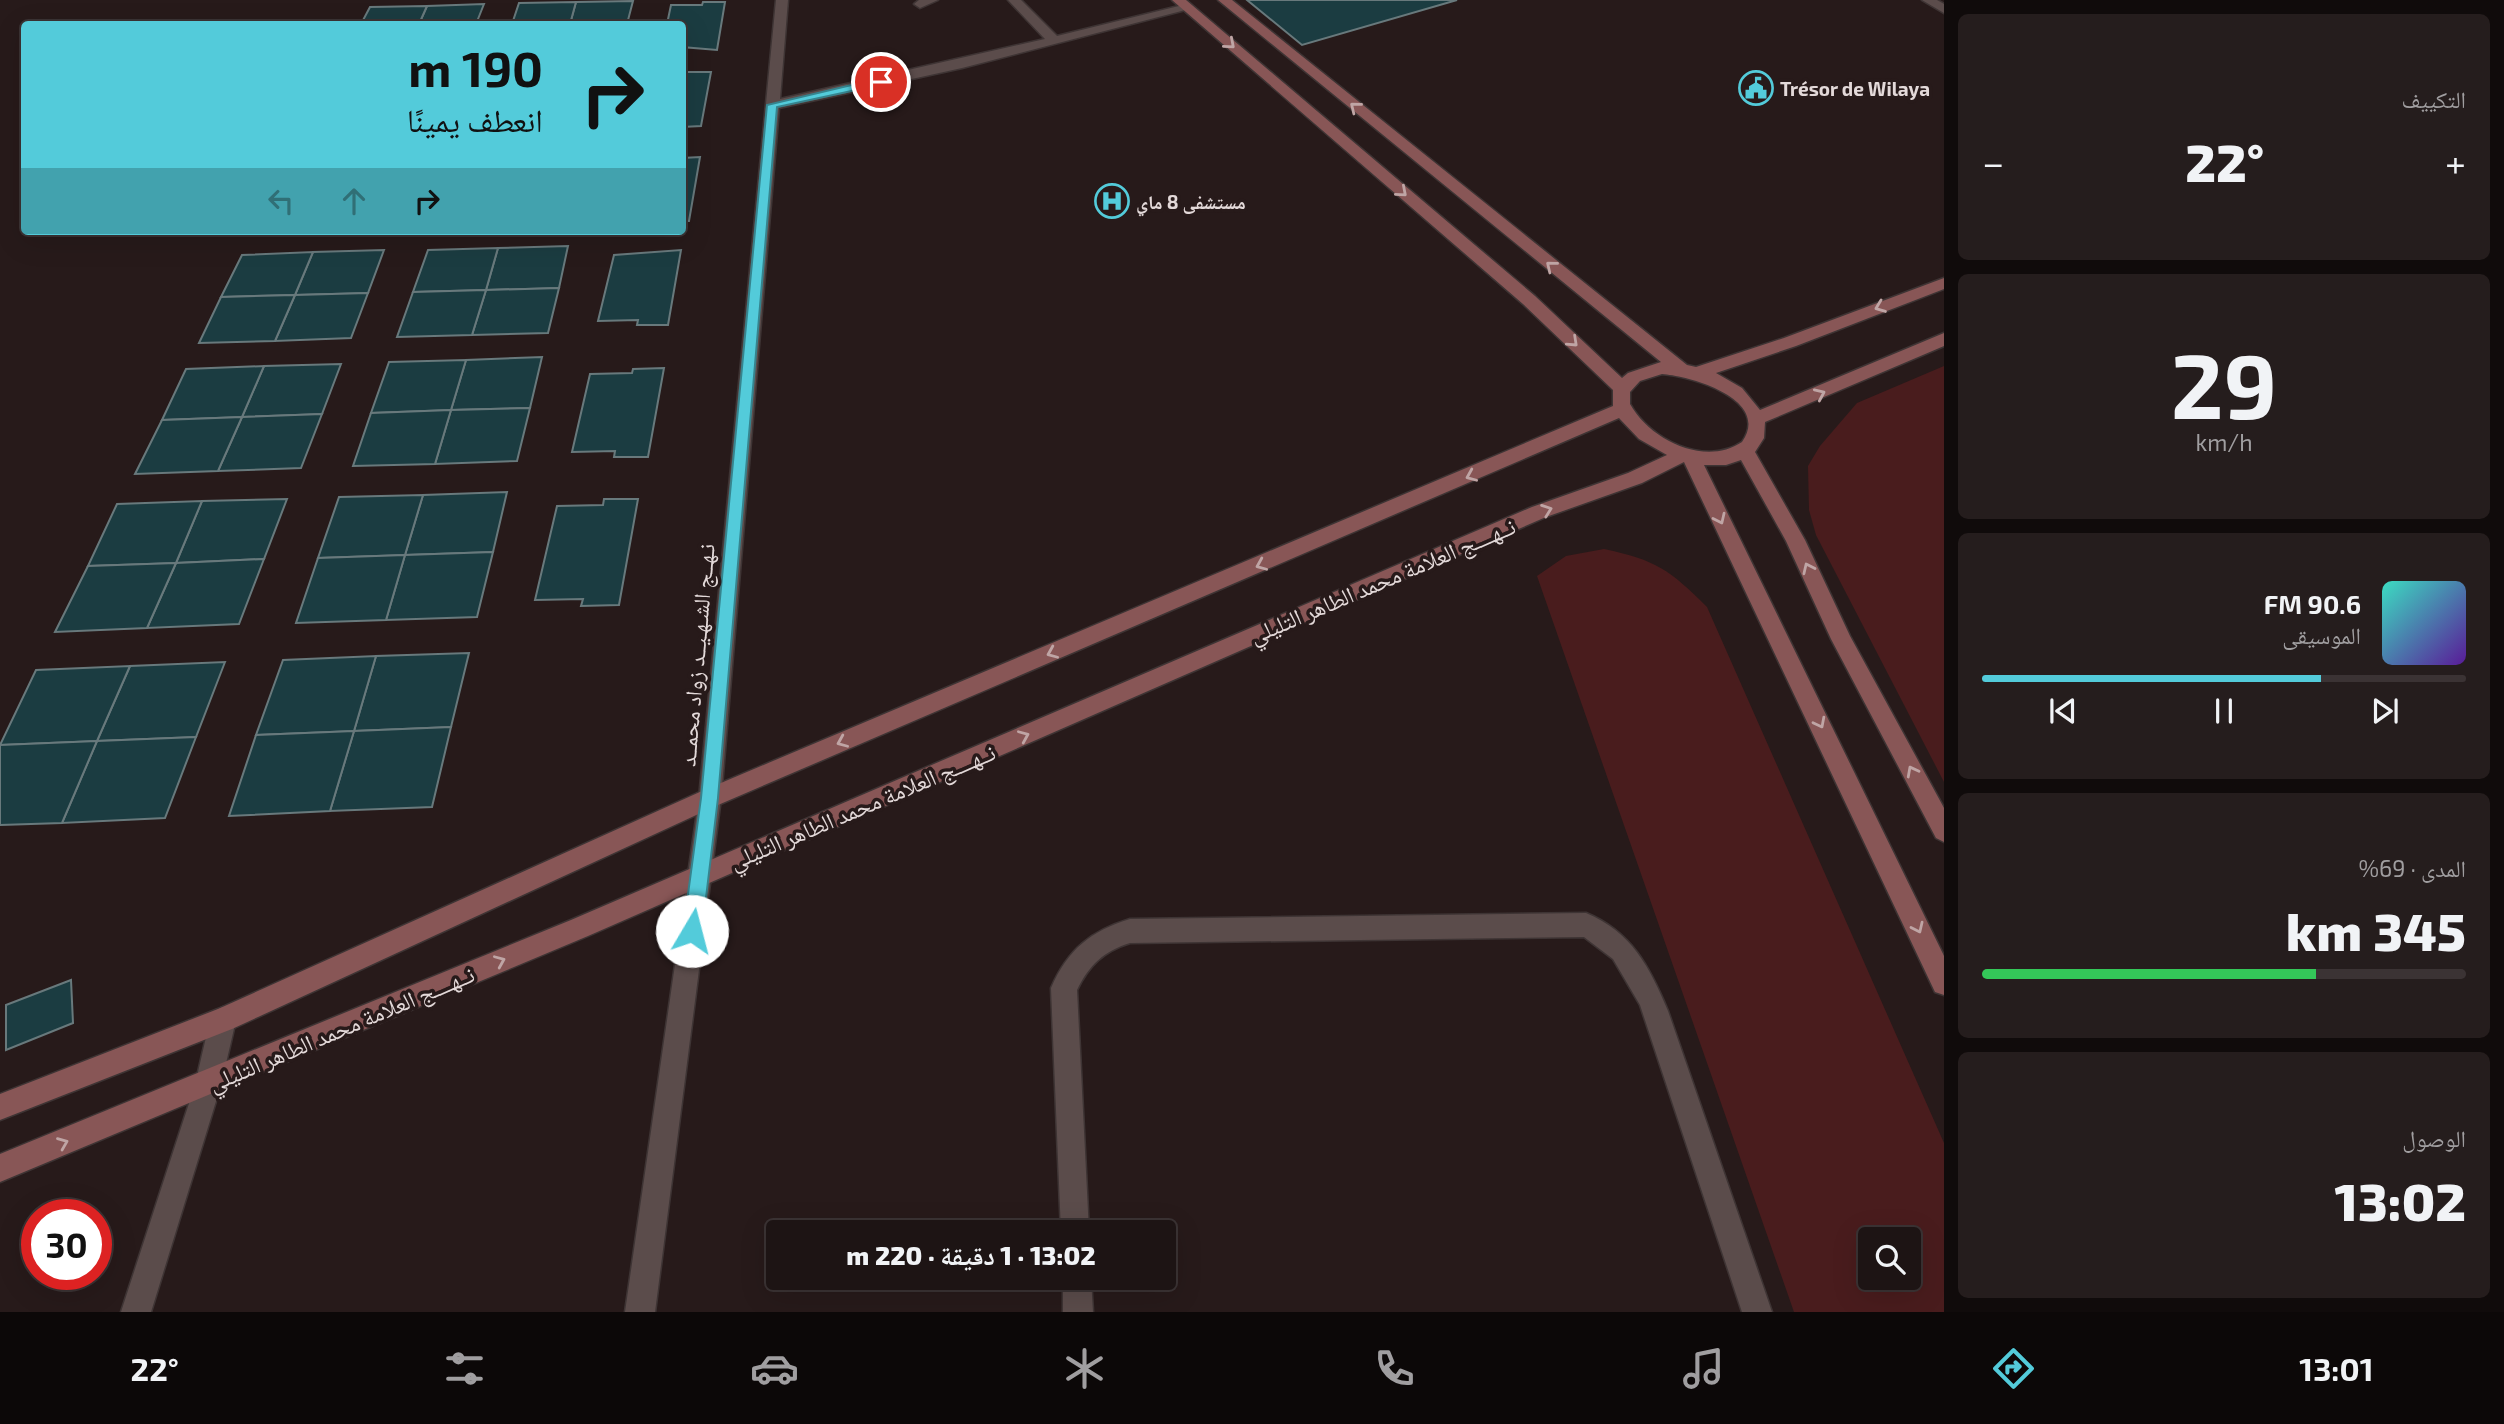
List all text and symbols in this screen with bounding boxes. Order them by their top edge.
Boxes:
one-way arrow [1221,36,1234,48]
text: 190 m [408,38,543,97]
icon: right [567,49,658,140]
pin [851,52,911,112]
icon: arrive [862,63,900,101]
public building icon: Trésor de Wilaya [1737,69,1775,107]
place label: Trésor de Wilaya [1780,77,1930,101]
text: التكييف [2401,85,2466,113]
text: انعطف يمينًا [407,100,543,138]
one-way arrow [1351,103,1364,115]
text: 22° [2185,130,2264,192]
text: − [1982,139,2004,185]
text: + [2445,139,2466,185]
icon: left [262,182,300,220]
icon: ahead [335,182,373,220]
icon: right [408,182,446,220]
hospital icon: مستشفى 8 ماي [1093,182,1131,220]
one-way arrow [1394,184,1407,196]
place label: مستشفى 8 ماي [1136,190,1246,217]
one-way arrow [1546,262,1559,274]
one-way arrow [1875,299,1887,313]
text: 29 [2171,328,2277,437]
one-way arrow [1565,334,1578,347]
one-way arrow [1812,388,1825,402]
text: km/h [2195,428,2253,456]
one-way arrow [1466,468,1478,482]
one-way arrow [1541,504,1553,518]
street label: نــهــــج العلامة محمد الطاهر التليلي [1245,511,1522,654]
one-way arrow [1711,512,1725,524]
street label: نـهــج الشـهـيــد زواد محمــد [672,542,722,768]
one-way arrow [1256,556,1268,570]
one-way arrow [1802,563,1816,575]
text: 90.6 FM [2264,588,2361,619]
text: الموسيقى [2282,621,2361,649]
one-way arrow [1046,645,1059,659]
icon: previous [2044,692,2082,730]
icon: pause [2205,692,2243,730]
icon: next [2366,692,2404,730]
one-way arrow [1812,716,1826,728]
one-way arrow [1017,730,1029,744]
one-way arrow [837,734,850,748]
street label: نــهــــج العلامة محمد الطاهر التليلي [725,737,1002,880]
one-way arrow [1907,765,1920,778]
text: المدى · 69% [2358,854,2466,882]
position arrow [655,894,729,968]
text: 345 km [2286,899,2466,961]
one-way arrow [1910,921,1924,933]
one-way arrow [492,955,505,969]
street label: نــهــــج العلامة محمد الطاهر التليلي [204,959,481,1102]
text: الوصول [2402,1124,2466,1152]
one-way arrow [57,1137,69,1151]
text: 13:02 [2334,1169,2466,1231]
speed limit sign: 30 [21,1199,112,1290]
map controls [1858,1227,1921,1290]
button: search [1858,1227,1921,1290]
text: 13:02 · 1 دقيقة · 220 m [846,1239,1096,1270]
icon: filters [440,1344,489,1393]
icon: car [750,1344,799,1393]
icon: climate [1060,1344,1109,1393]
icon: phone [1370,1344,1419,1393]
icon: music [1679,1344,1728,1393]
icon: directions [1989,1344,2038,1393]
text: 22° [131,1349,179,1387]
text: 13:01 [2299,1349,2374,1387]

